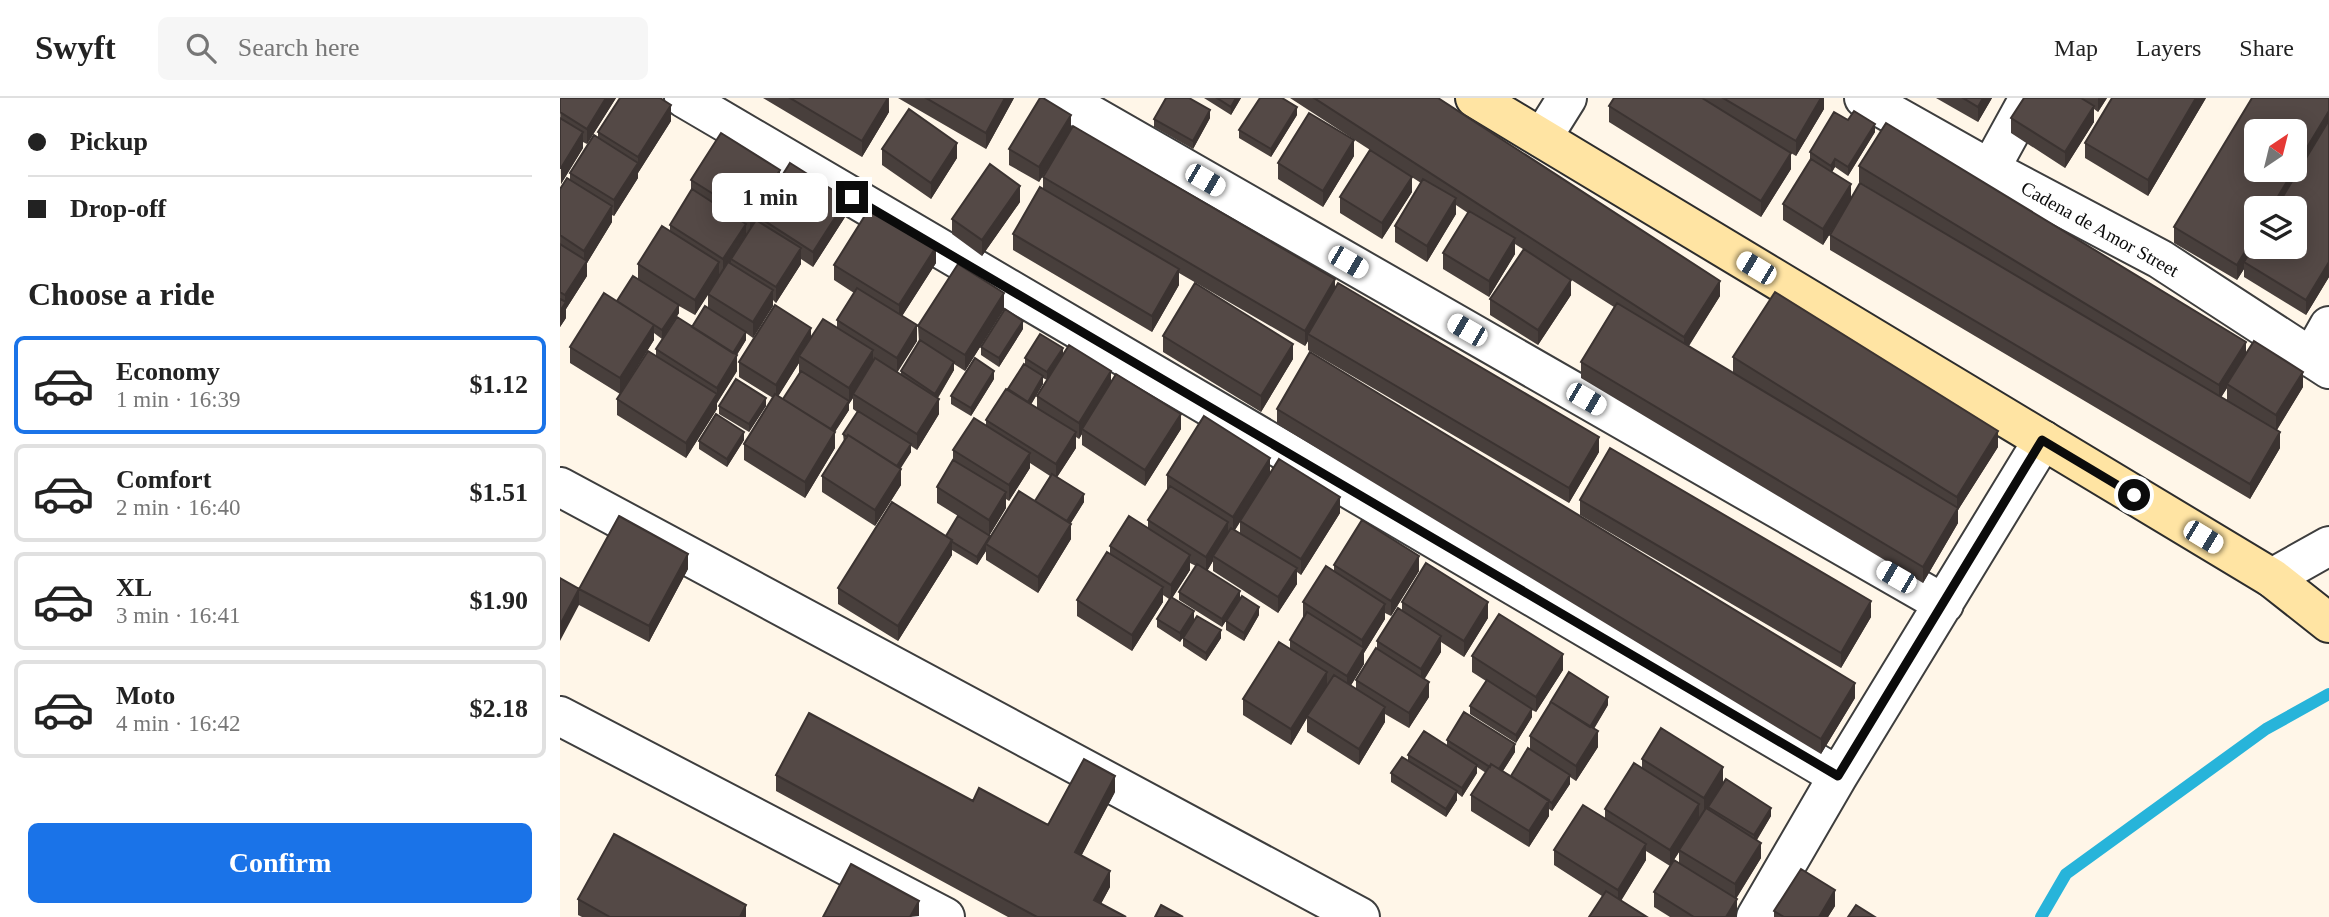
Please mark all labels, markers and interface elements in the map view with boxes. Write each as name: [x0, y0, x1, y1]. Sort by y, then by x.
search box: [158, 17, 648, 80]
icon: search: [182, 29, 220, 67]
text: Swyft: [35, 30, 116, 66]
text: Search here: [238, 33, 360, 62]
text: Map: [2054, 35, 2098, 61]
text: Layers: [2136, 35, 2201, 61]
text: Share: [2239, 35, 2294, 61]
north arrow: [2244, 119, 2306, 182]
map controls: [2244, 119, 2307, 259]
text: Pickup: [70, 127, 148, 156]
car: [1182, 160, 1229, 200]
callout: 1 min: [712, 172, 828, 222]
street label: Cadena de Amor Street: [2018, 177, 2183, 281]
route end: [836, 181, 868, 213]
text: 1 min: [742, 185, 798, 210]
text: Drop-off: [70, 194, 166, 223]
button: layers: [2244, 196, 2307, 259]
car: [1325, 242, 1372, 282]
car: [1733, 248, 1780, 288]
text: Choose a ride: [28, 276, 215, 312]
car: [1444, 310, 1491, 350]
icon: car: [32, 354, 95, 417]
text: Economy: [116, 357, 220, 386]
text: $1.12: [470, 370, 528, 399]
car: [1563, 379, 1610, 419]
text: 1 min · 16:39: [116, 387, 241, 412]
icon: car: [32, 462, 95, 525]
text: Comfort: [116, 465, 211, 494]
text: $1.51: [470, 478, 528, 507]
route start: [2118, 479, 2150, 511]
text: 2 min · 16:40: [116, 495, 241, 520]
car: [2180, 517, 2227, 557]
car: [1873, 557, 1920, 597]
icon: car: [32, 570, 95, 633]
text: XL: [116, 573, 152, 602]
text: $1.90: [470, 586, 528, 615]
text: 3 min · 16:41: [116, 603, 241, 628]
icon: car: [32, 678, 95, 741]
text: Moto: [116, 681, 175, 710]
text: $2.18: [470, 694, 528, 723]
text: 4 min · 16:42: [116, 711, 241, 736]
button: Confirm: [28, 823, 532, 903]

